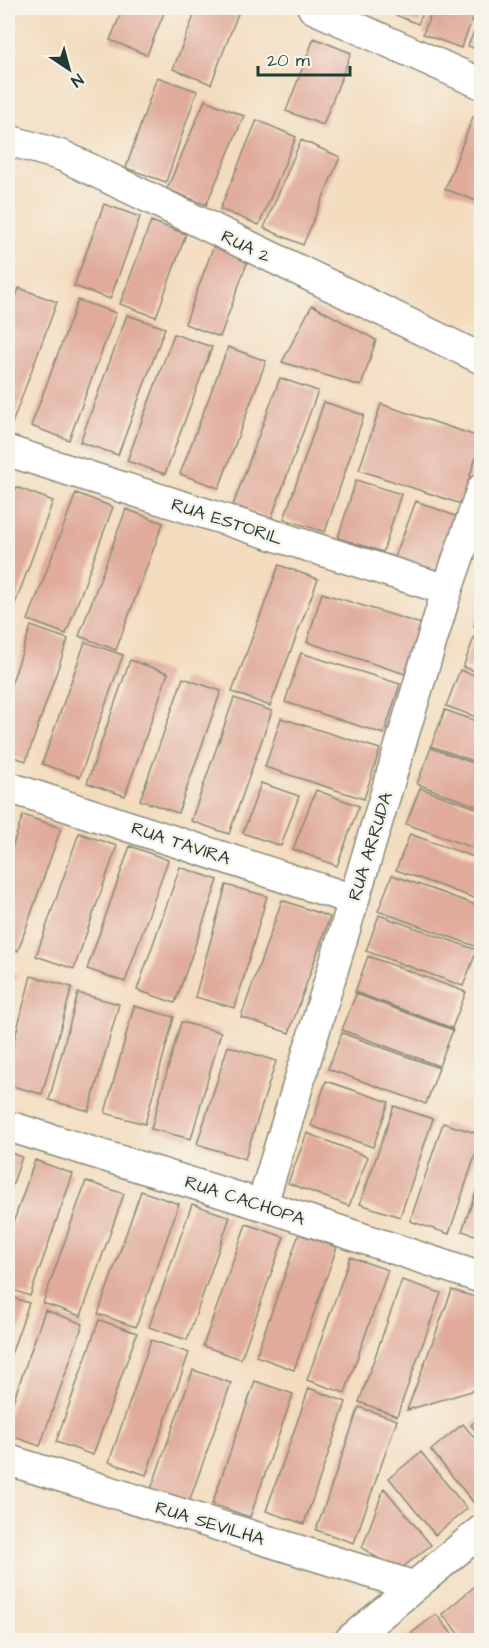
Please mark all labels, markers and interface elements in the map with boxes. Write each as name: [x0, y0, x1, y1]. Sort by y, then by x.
north arrow: [39, 39, 99, 99]
scale bar: [258, 39, 350, 77]
text: 20 m: [267, 48, 310, 73]
text: N: [67, 68, 88, 92]
street label: RUA 2: [217, 224, 275, 269]
street label: RUA ESTORIL: [168, 492, 286, 551]
street label: RUA ARRUDA: [342, 788, 399, 903]
street label: RUA TAVIRA: [128, 816, 234, 871]
street label: RUA CACHOPA: [182, 1169, 308, 1232]
street label: RUA SEVILHA: [152, 1495, 268, 1552]

